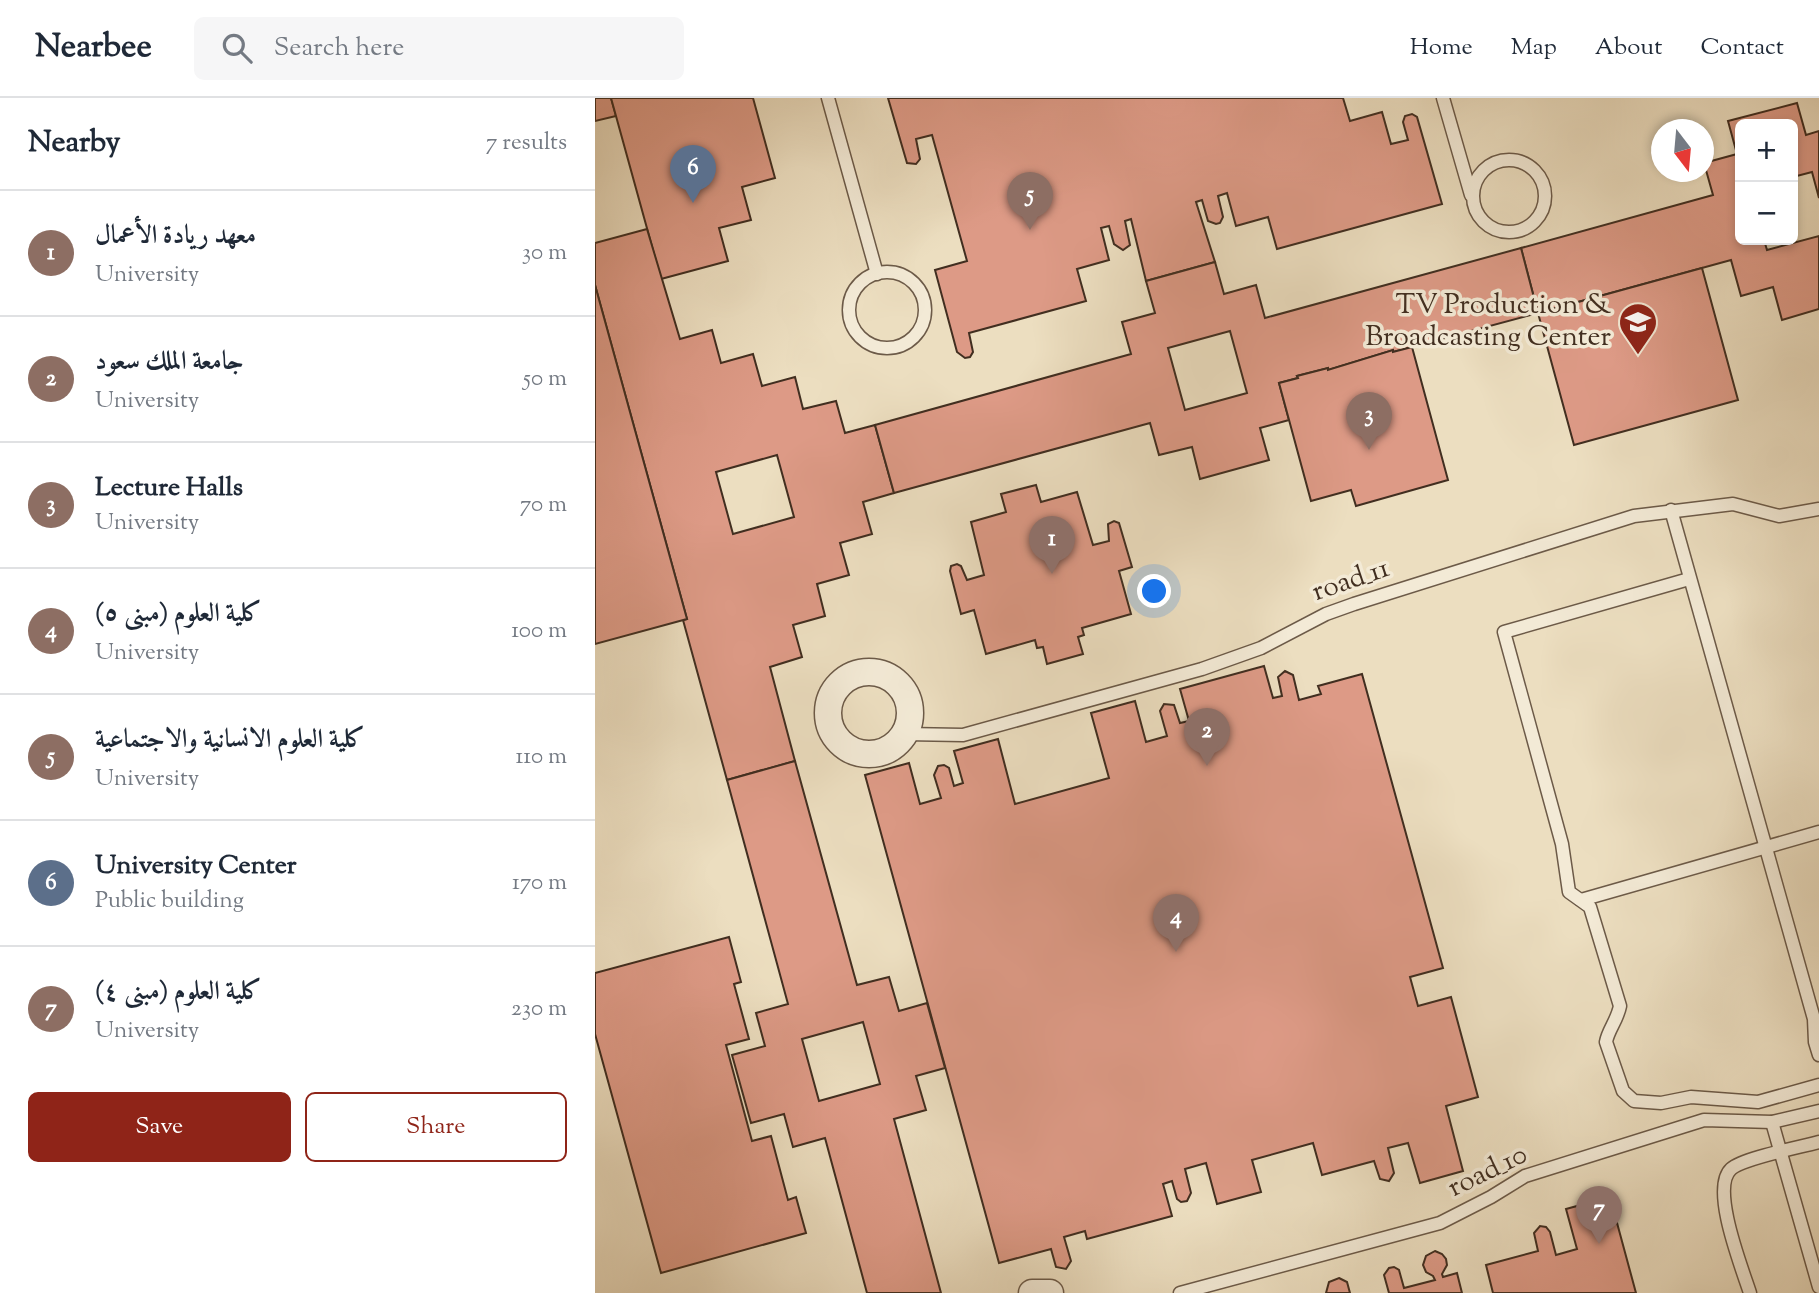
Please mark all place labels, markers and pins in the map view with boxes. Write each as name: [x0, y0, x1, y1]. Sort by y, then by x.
pin: 6: [670, 145, 716, 203]
pin: 5: [1007, 172, 1053, 230]
place label: TV Production & Broadcasting Center: [1365, 286, 1611, 358]
school or university icon: TV Production & Broadcasting Center: [1617, 301, 1659, 356]
pin: 3: [1346, 392, 1392, 450]
pin: 1: [1029, 516, 1075, 574]
pin: 2: [1184, 708, 1230, 766]
pin: 4: [1153, 894, 1199, 952]
pin: 7: [1576, 1186, 1622, 1244]

